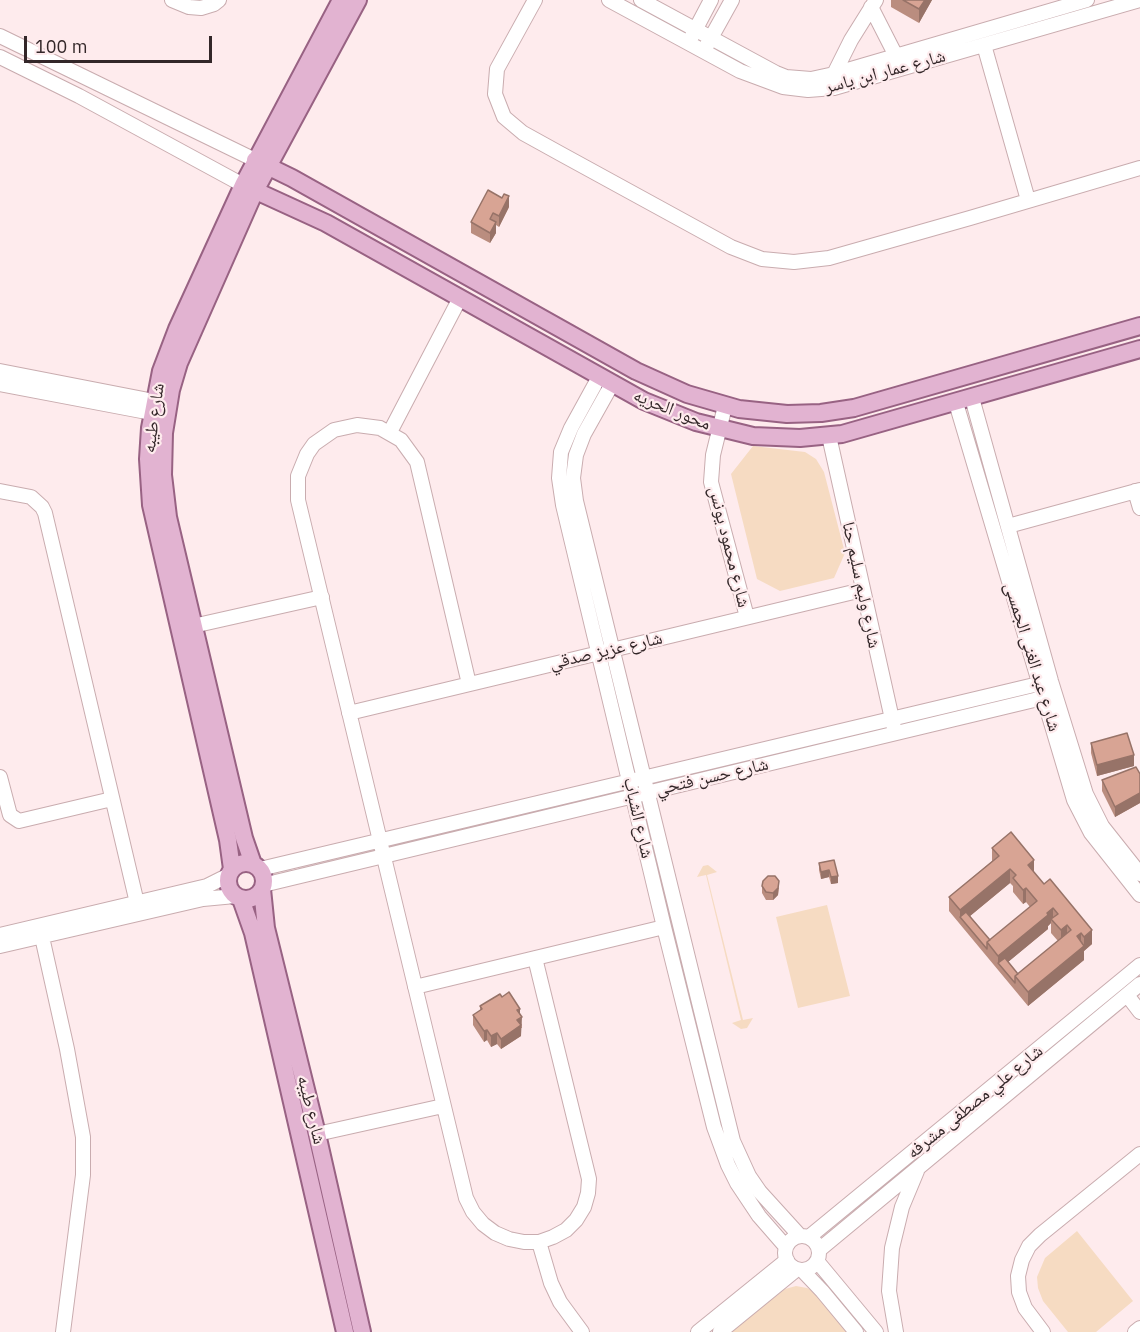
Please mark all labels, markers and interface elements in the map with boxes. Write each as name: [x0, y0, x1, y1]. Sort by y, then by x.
scale bar: [27, 24, 214, 62]
text: 100 m: [35, 35, 87, 58]
street label: شارع عمار ابن ياسر: [822, 45, 948, 99]
street label: شارع طيبه: [138, 382, 170, 454]
street label: محور الحريه: [630, 385, 714, 435]
street label: شارع محمود يونس: [704, 484, 754, 610]
street label: شارع وليم سليم حنا: [837, 520, 885, 650]
street label: شارع عبد الغنى الجمسى: [999, 580, 1065, 734]
street label: شارع عزيز صدقي: [547, 628, 665, 674]
street label: شارع حسن فتحي: [654, 754, 770, 800]
street label: شارع الشباب: [618, 776, 658, 860]
street label: شارع علي مصطفى مشرفه: [903, 1040, 1047, 1164]
street label: شارع طيبه: [292, 1073, 330, 1147]

